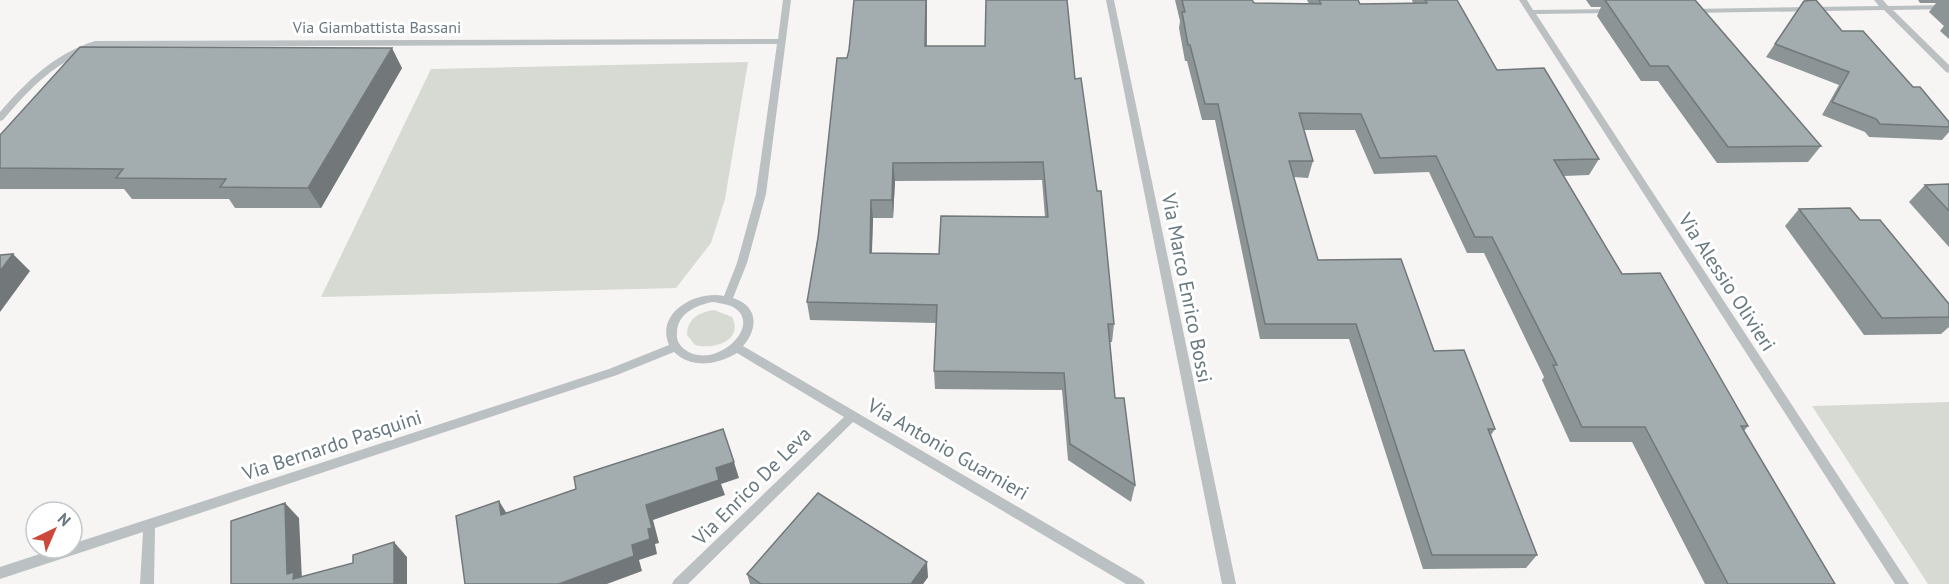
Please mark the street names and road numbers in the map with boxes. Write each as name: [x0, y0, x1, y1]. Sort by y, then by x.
street label: Via Giambattista Bassani: [292, 17, 461, 37]
street label: Via Marco Enrico Bossi: [1156, 190, 1218, 385]
street label: Via Alessio Olivieri: [1672, 207, 1781, 356]
street label: Via Antonio Guarnieri: [862, 392, 1033, 506]
street label: Via Bernardo Pasquini: [238, 404, 425, 487]
street label: Via Enrico De Leva: [686, 421, 817, 552]

